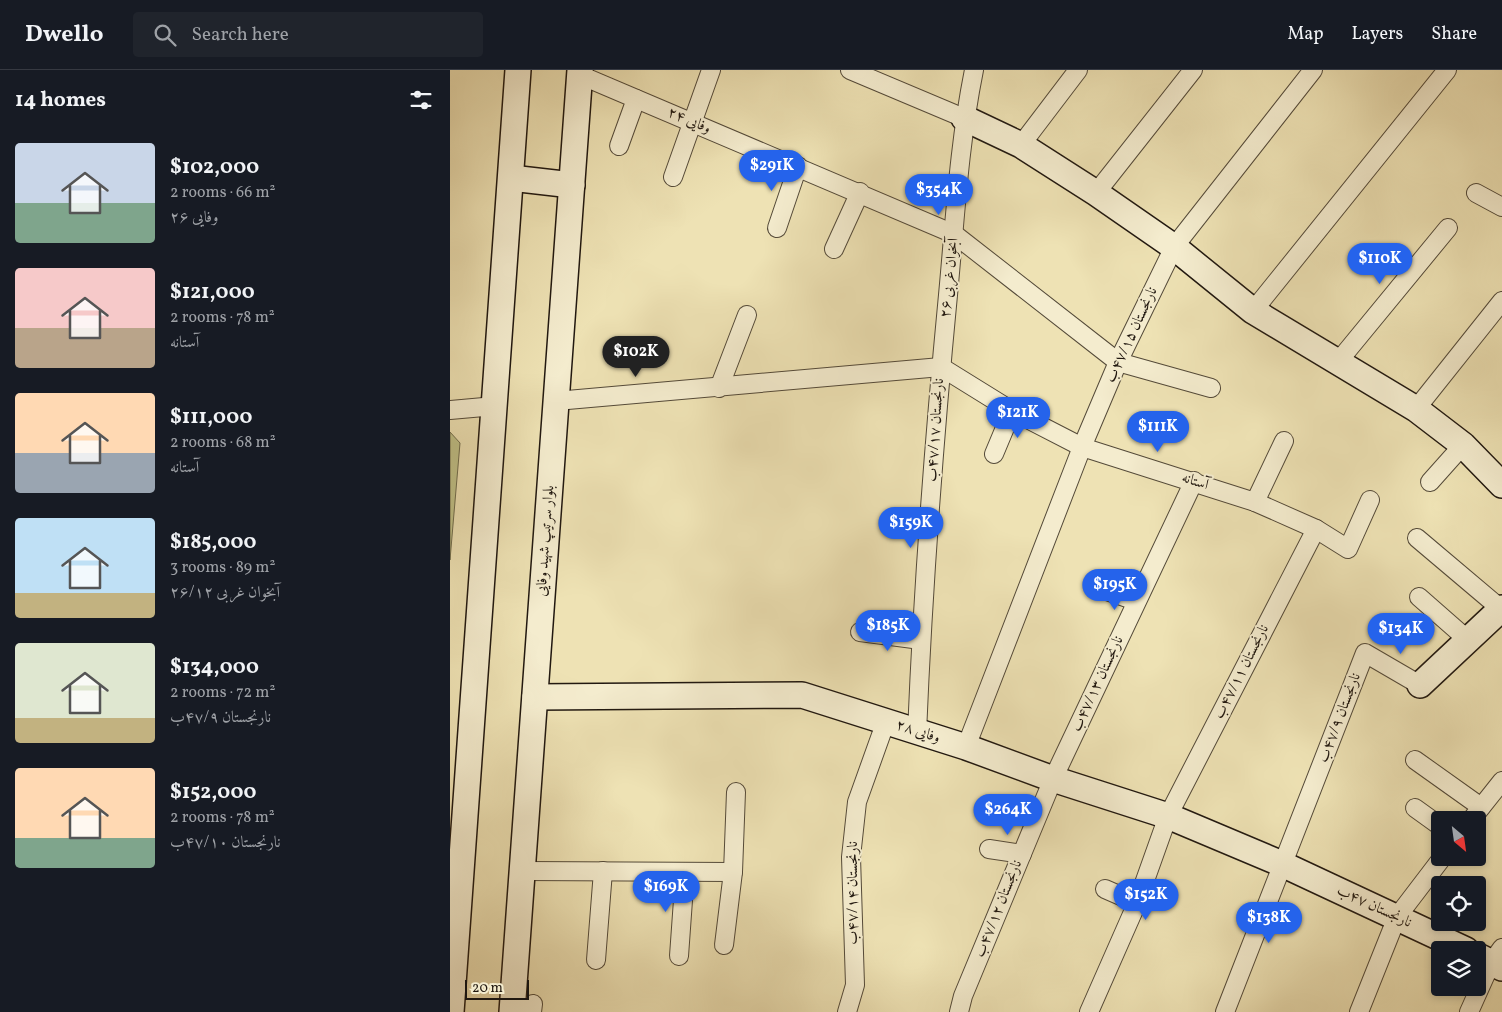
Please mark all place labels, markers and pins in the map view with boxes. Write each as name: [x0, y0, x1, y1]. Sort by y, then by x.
pin: $291K: [737, 150, 807, 192]
pin: $354K: [904, 174, 974, 216]
pin: $110K: [1345, 242, 1415, 285]
pin: $102K: [601, 336, 671, 378]
pin: $121K: [983, 396, 1053, 439]
pin: $111K: [1123, 410, 1193, 453]
pin: $159K: [876, 506, 946, 549]
pin: $195K: [1080, 568, 1150, 611]
pin: $185K: [853, 610, 923, 652]
pin: $134K: [1366, 612, 1436, 655]
pin: $264K: [973, 794, 1043, 836]
pin: $169K: [631, 870, 701, 913]
pin: $152K: [1111, 878, 1181, 921]
pin: $138K: [1234, 902, 1304, 944]

